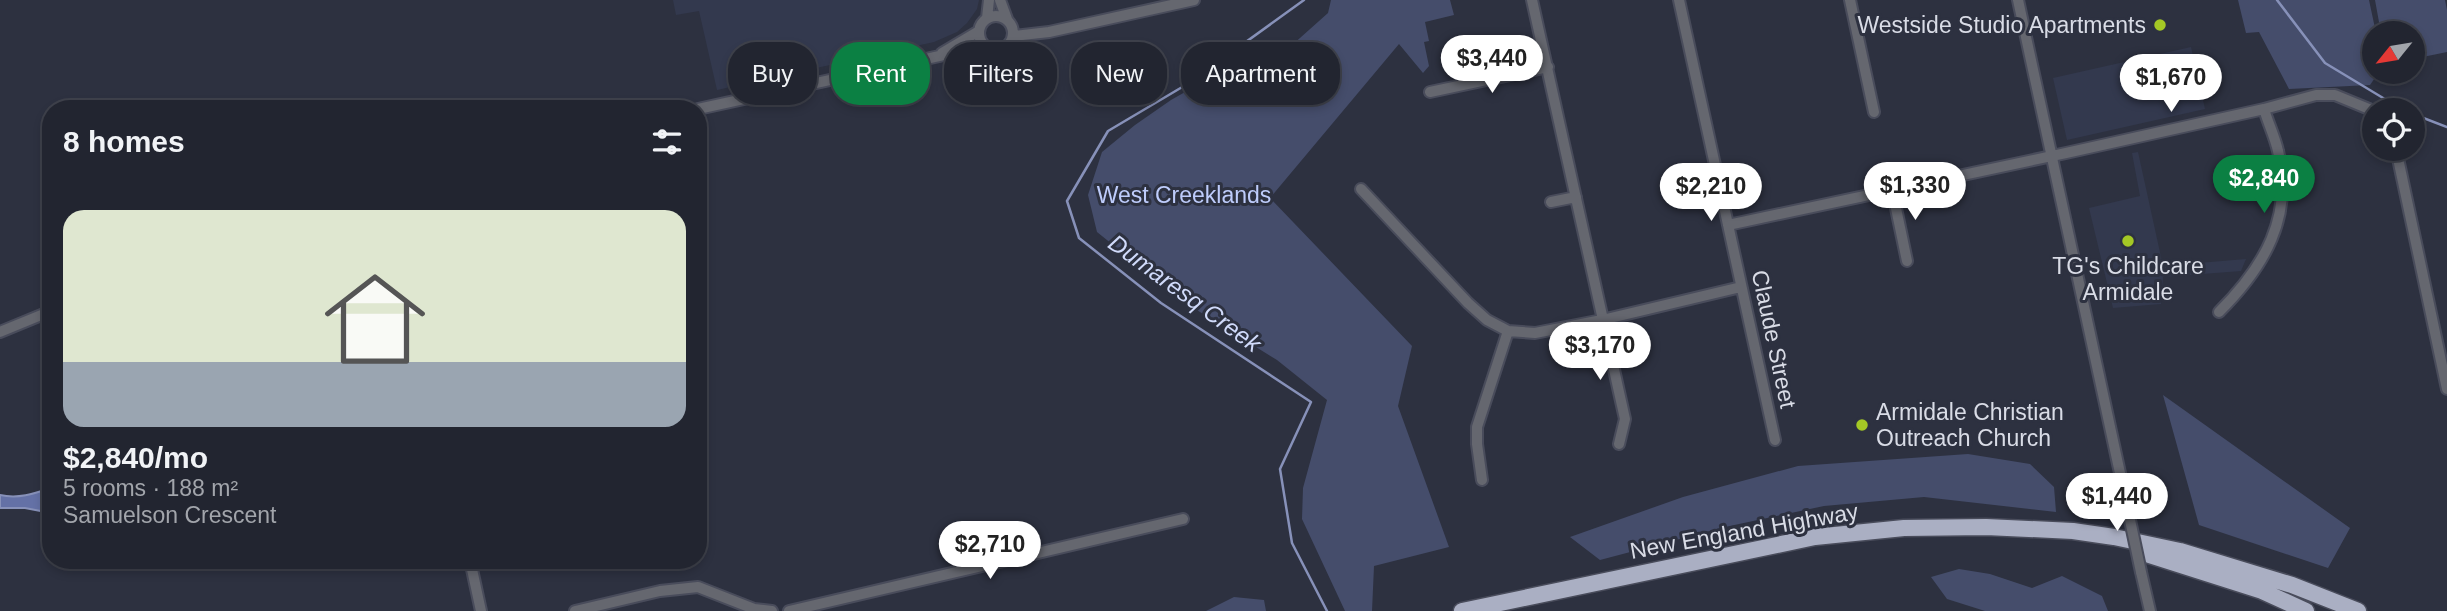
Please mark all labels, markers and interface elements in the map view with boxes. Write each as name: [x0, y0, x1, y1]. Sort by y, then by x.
place label: Westside Studio Apartments: [1858, 12, 2146, 38]
marker: Westside Studio Apartments: [2152, 17, 2168, 33]
north arrow: [2362, 21, 2426, 84]
map controls: [2362, 21, 2425, 161]
pin: $3,440: [1435, 36, 1549, 95]
chip: Buy: [728, 42, 817, 105]
chip: Rent: [831, 42, 930, 105]
chip: Filters: [944, 42, 1057, 105]
chip: New: [1071, 42, 1167, 105]
chip: Apartment: [1181, 42, 1340, 105]
text: $3,440: [1457, 45, 1527, 71]
pin: $1,670: [2114, 54, 2228, 114]
text: $1,670: [2136, 64, 2206, 90]
button: locate: [2362, 98, 2425, 161]
icon: filters: [648, 123, 686, 161]
text: 8 homes: [63, 125, 185, 158]
pin: $2,840: [2207, 156, 2321, 215]
pin: $1,330: [1858, 162, 1972, 222]
pin: $2,210: [1654, 164, 1768, 223]
text: $2,840: [2229, 165, 2299, 191]
text: $1,330: [1880, 172, 1950, 198]
text: $2,210: [1676, 173, 1746, 199]
park label: West Creeklands: [1097, 182, 1271, 208]
water label: Dumaresq Creek: [1104, 229, 1268, 358]
marker: TG's Childcare Armidale: [2120, 233, 2136, 249]
place label: TG's Childcare Armidale: [2052, 253, 2204, 305]
icon: home: [312, 256, 438, 382]
street label: Claude Street: [1747, 268, 1801, 411]
pin: $3,170: [1543, 322, 1657, 382]
text: $3,170: [1565, 332, 1635, 358]
place label: Armidale Christian Outreach Church: [1876, 399, 2064, 451]
marker: Armidale Christian Outreach Church: [1854, 417, 1870, 433]
text: $2,840/mo: [63, 441, 208, 474]
pin: $1,440: [2060, 474, 2174, 533]
text: 5 rooms · 188 m²: [63, 475, 238, 501]
text: $1,440: [2082, 483, 2152, 509]
street label: New England Highway: [1628, 498, 1861, 564]
text: Samuelson Crescent: [63, 502, 277, 528]
pin: $2,710: [933, 522, 1047, 581]
text: $2,710: [955, 531, 1025, 557]

